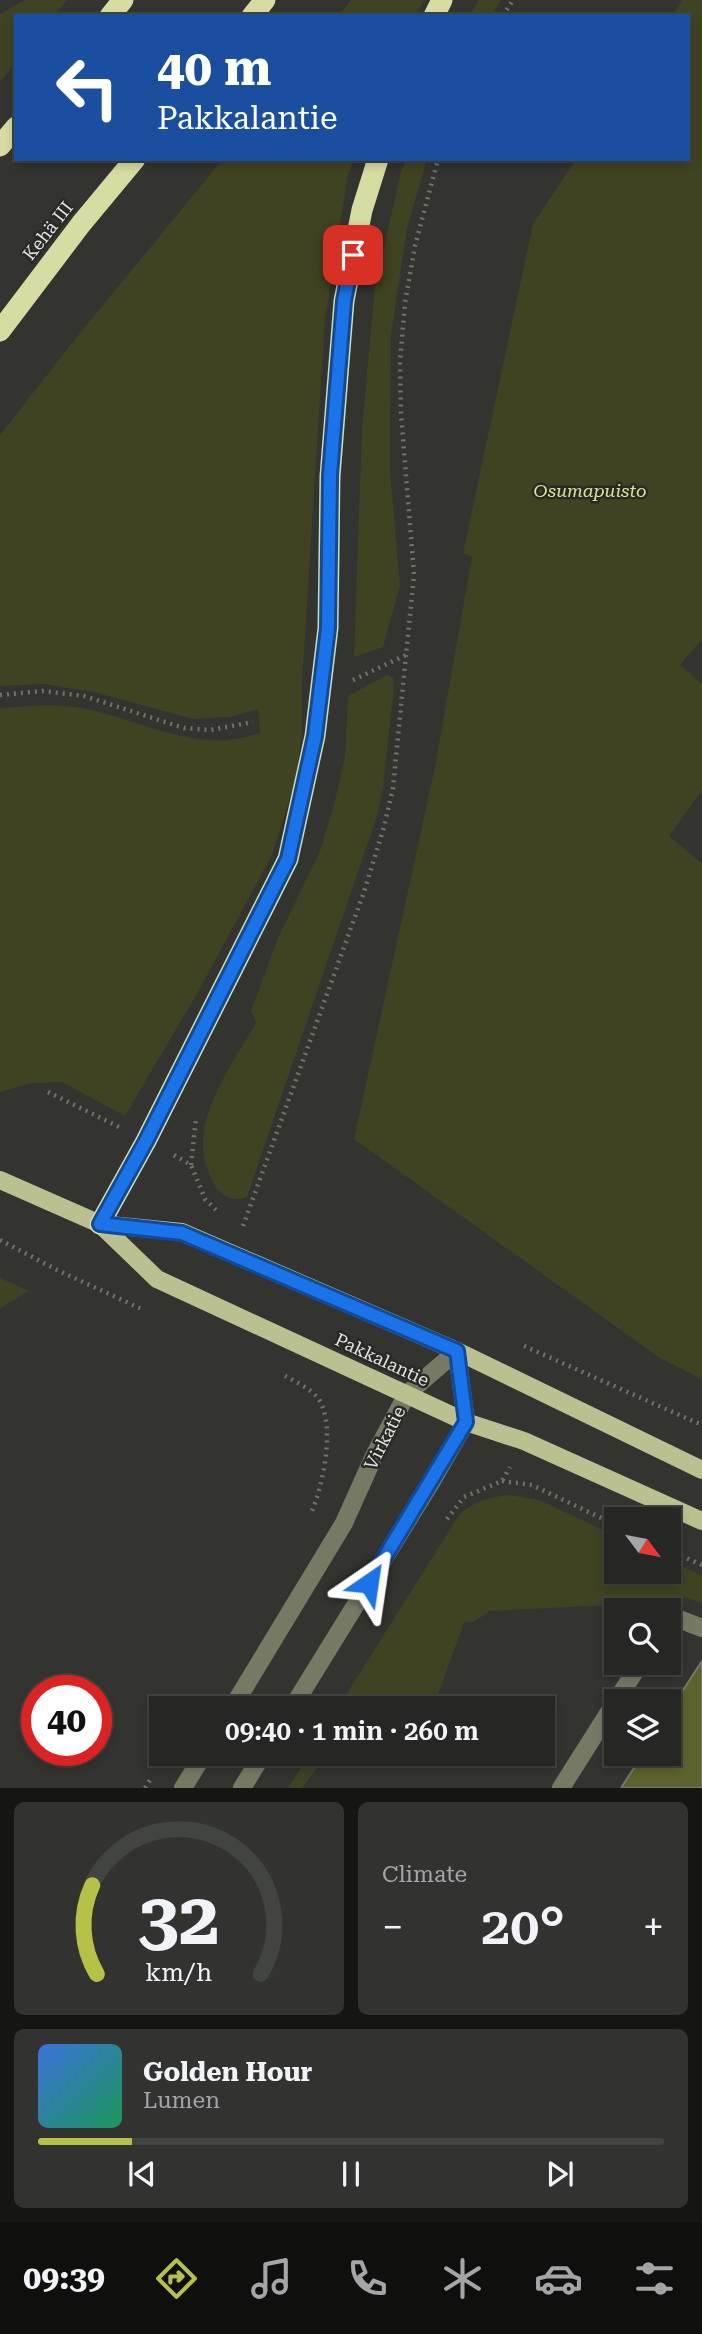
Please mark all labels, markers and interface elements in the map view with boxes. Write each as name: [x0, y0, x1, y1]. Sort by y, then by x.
text: 40 m: [157, 40, 272, 97]
icon: left: [42, 42, 133, 133]
text: Pakkalantie: [157, 99, 338, 137]
street label: Kehä III: [18, 197, 77, 264]
pin: [323, 225, 383, 285]
icon: arrive: [334, 236, 372, 274]
park label: Osumapuisto: [533, 480, 647, 501]
street label: Pakkalantie: [332, 1329, 433, 1391]
street label: Virkatie: [360, 1402, 409, 1473]
north arrow: [604, 1507, 681, 1584]
map controls: [604, 1507, 681, 1766]
position arrow: [332, 1546, 406, 1620]
button: search: [604, 1598, 681, 1675]
speed limit sign: 40: [21, 1675, 112, 1766]
button: layers: [604, 1689, 681, 1766]
text: 09:40 · 1 min · 260 m: [225, 1716, 479, 1746]
text: Climate: [382, 1861, 467, 1888]
text: 32: [138, 1878, 220, 1963]
text: 20°: [481, 1896, 565, 1957]
text: −: [382, 1905, 403, 1949]
text: +: [643, 1905, 664, 1949]
text: km/h: [146, 1958, 212, 1987]
text: Golden Hour: [143, 2057, 312, 2087]
text: Lumen: [143, 2087, 220, 2114]
icon: previous: [123, 2155, 161, 2193]
icon: pause: [332, 2155, 370, 2193]
icon: next: [541, 2155, 579, 2193]
icon: directions: [152, 2254, 201, 2303]
icon: music: [247, 2254, 296, 2303]
icon: phone: [343, 2254, 392, 2303]
icon: climate: [438, 2254, 487, 2303]
icon: car: [534, 2254, 583, 2303]
icon: filters: [630, 2254, 679, 2303]
text: 09:39: [23, 2259, 105, 2297]

